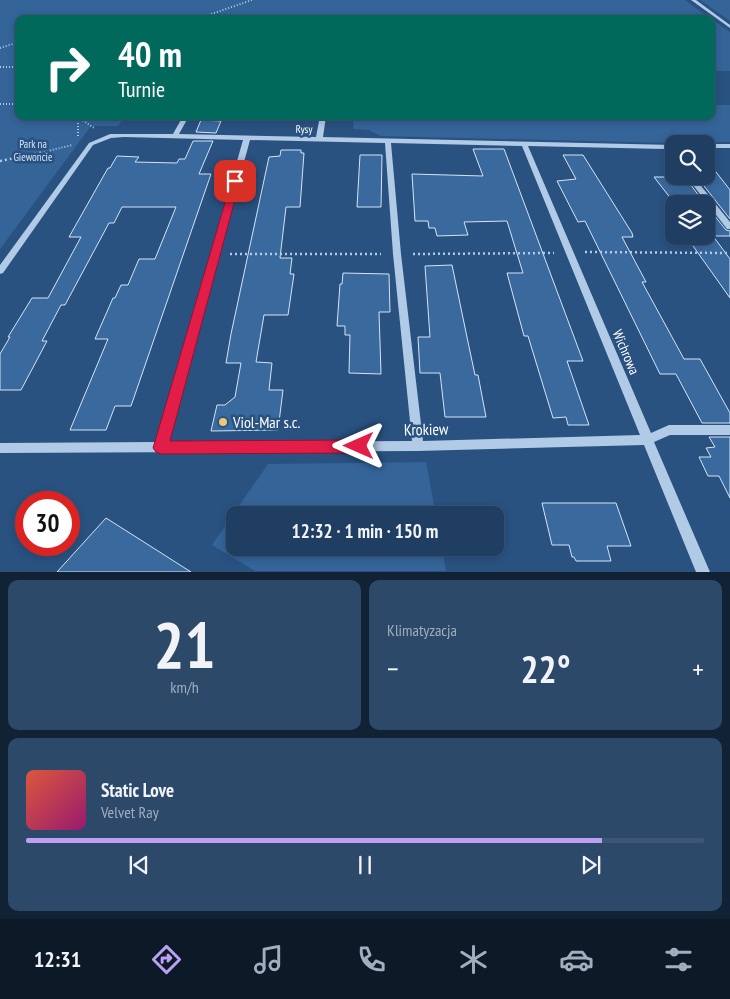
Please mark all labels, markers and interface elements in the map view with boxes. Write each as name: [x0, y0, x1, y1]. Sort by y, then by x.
text: 40 m: [118, 31, 182, 77]
icon: right: [35, 35, 100, 100]
text: Turnie: [118, 75, 165, 103]
street label: Rysy: [295, 122, 313, 136]
map controls: [665, 135, 715, 245]
button: search: [665, 135, 715, 185]
park label: Park na Giewoncie: [13, 137, 53, 164]
pin: [214, 160, 256, 202]
icon: arrive: [221, 167, 249, 195]
button: layers: [665, 195, 715, 245]
street label: Wichrowa: [608, 327, 644, 377]
place label: Viol-Mar s.c.: [232, 412, 300, 432]
marker: Viol-Mar s.c.: [217, 416, 229, 428]
position arrow: [332, 419, 384, 471]
street label: Krokiew: [404, 419, 449, 439]
speed limit sign: 30: [15, 491, 80, 556]
text: 12:32 · 1 min · 150 m: [292, 519, 438, 543]
text: 21: [153, 602, 216, 686]
text: Klimatyzacja: [387, 620, 457, 640]
text: 22°: [520, 644, 571, 693]
text: −: [387, 650, 399, 687]
text: +: [692, 650, 704, 687]
text: km/h: [170, 677, 199, 697]
text: Static Love: [101, 778, 174, 802]
text: Velvet Ray: [101, 802, 159, 822]
icon: previous: [125, 851, 153, 879]
icon: pause: [351, 851, 379, 879]
icon: next: [577, 851, 605, 879]
icon: directions: [149, 942, 184, 977]
icon: music: [251, 942, 286, 977]
icon: phone: [354, 942, 389, 977]
icon: climate: [456, 942, 491, 977]
icon: car: [559, 942, 594, 977]
icon: filters: [661, 942, 696, 977]
text: 12:31: [34, 945, 81, 973]

